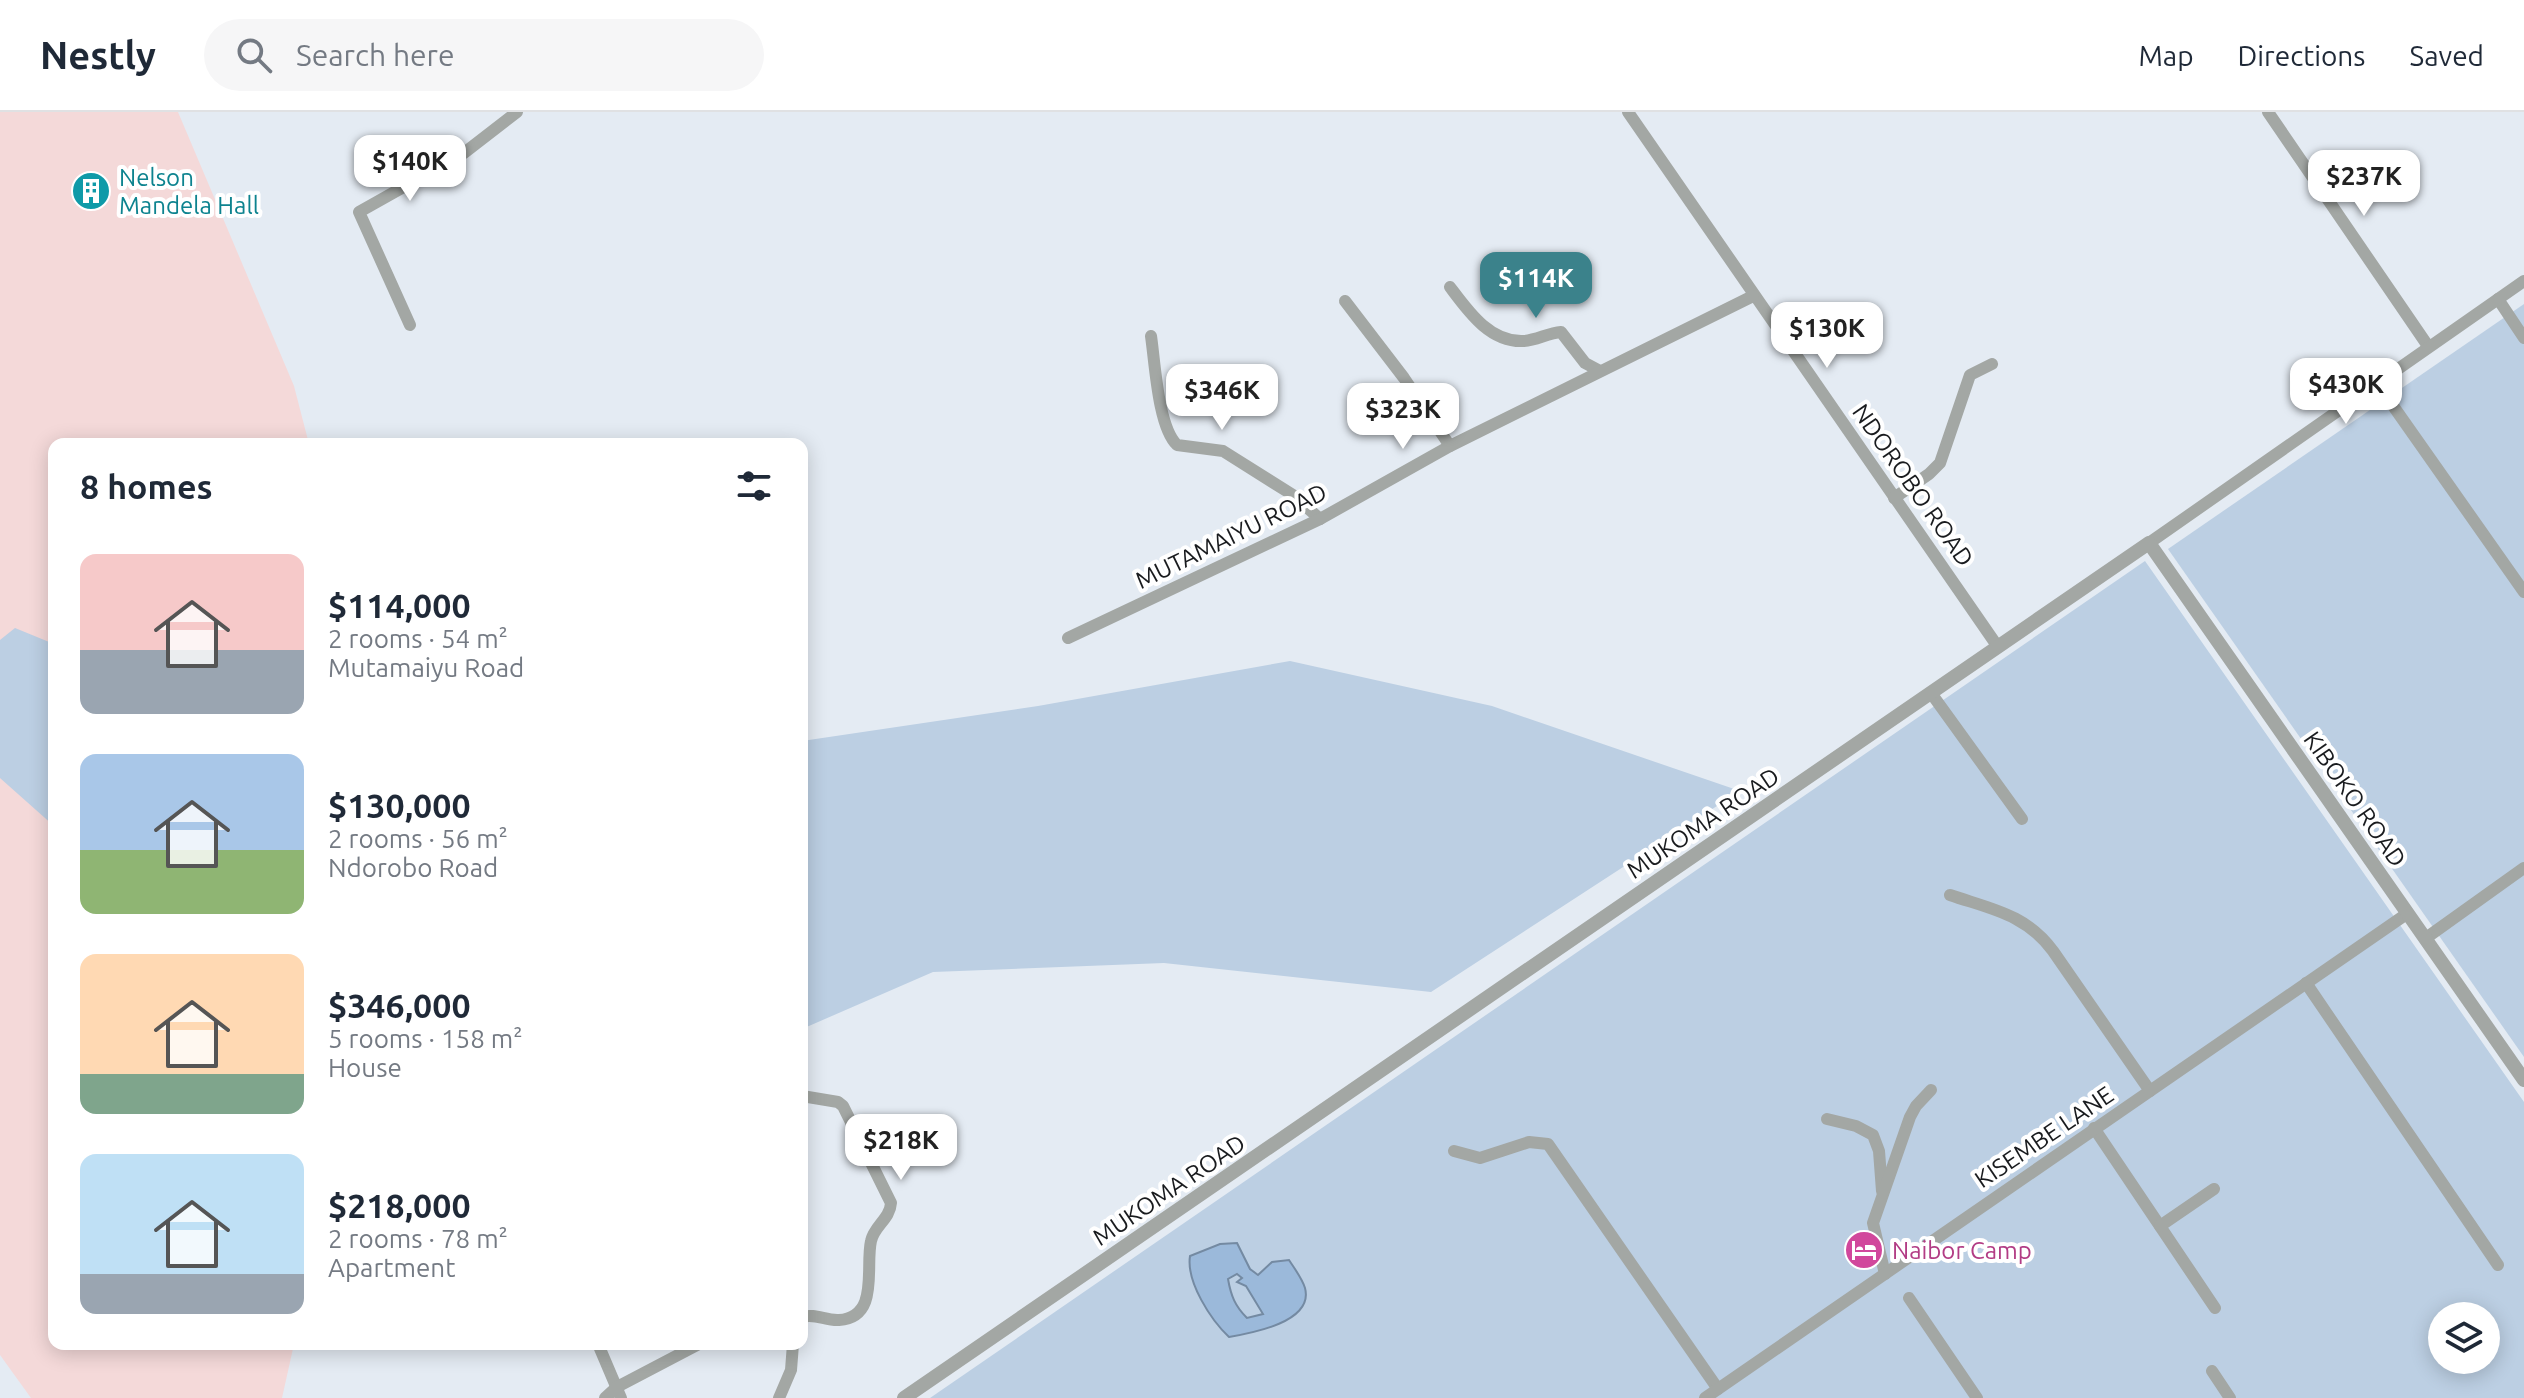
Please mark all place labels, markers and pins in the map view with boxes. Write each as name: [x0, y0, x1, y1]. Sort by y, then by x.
pin: $140K: [354, 135, 466, 203]
pin: $237K: [2308, 150, 2420, 218]
place label: Nelson Mandela Hall: [119, 164, 259, 219]
building icon: Nelson Mandela Hall: [70, 170, 112, 212]
pin: $114K: [1480, 252, 1592, 320]
pin: $130K: [1771, 302, 1883, 370]
pin: $430K: [2290, 358, 2402, 426]
pin: $346K: [1166, 364, 1278, 432]
pin: $323K: [1347, 383, 1459, 451]
pin: $218K: [845, 1114, 957, 1182]
hotel icon: Naibor Camp: [1843, 1229, 1885, 1271]
place label: Naibor Camp: [1892, 1237, 2032, 1264]

